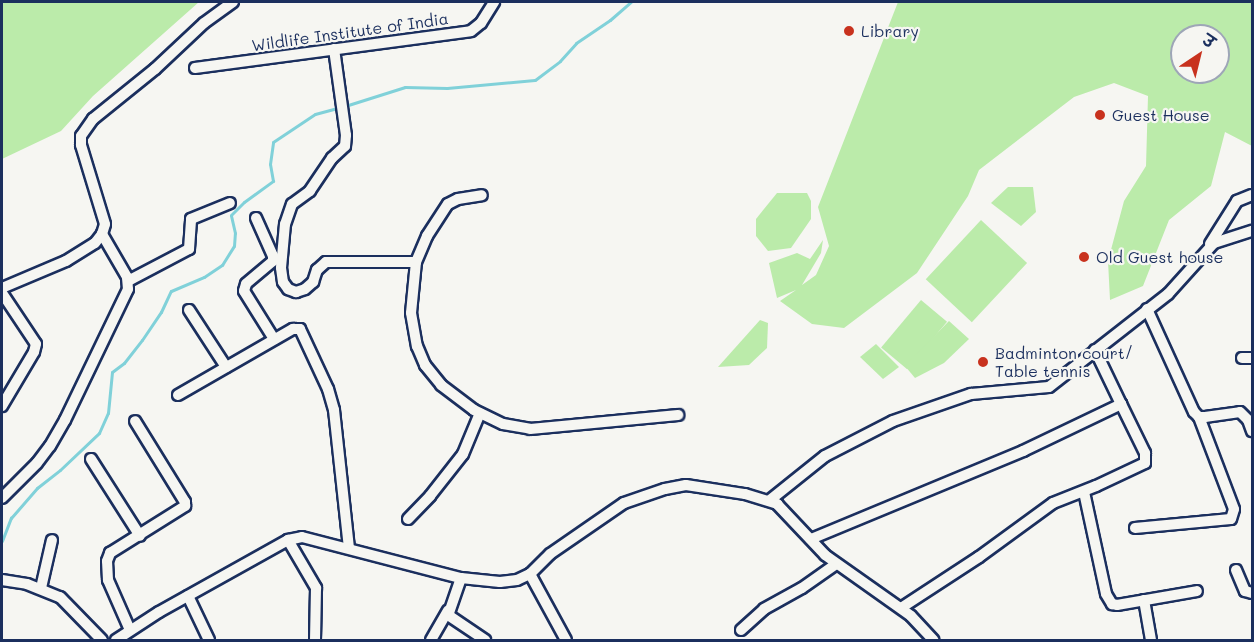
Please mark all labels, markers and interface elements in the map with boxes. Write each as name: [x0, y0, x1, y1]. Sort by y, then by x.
street label: Wildlife Institute of India: [250, 9, 450, 55]
place label: Library: [861, 21, 919, 41]
marker: Library: [842, 24, 856, 38]
north arrow: [1170, 24, 1230, 84]
text: उ: [1199, 29, 1220, 52]
place label: Guest House: [1112, 105, 1210, 125]
marker: Guest House: [1093, 108, 1107, 122]
place label: Old Guest house: [1096, 247, 1223, 267]
marker: Old Guest house: [1077, 250, 1091, 264]
place label: Badminton court/ Table tennis: [995, 343, 1133, 381]
marker: Badminton court/ Table tennis: [976, 355, 990, 369]

